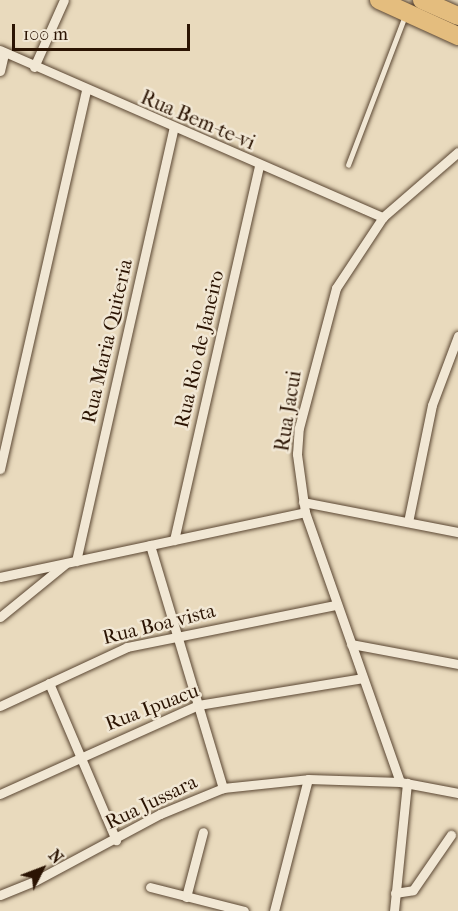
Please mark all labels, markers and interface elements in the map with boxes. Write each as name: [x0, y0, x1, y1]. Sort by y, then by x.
scale bar: [15, 12, 194, 50]
text: 100 m: [23, 24, 68, 45]
street label: Rua Bem-te-vi: [137, 85, 259, 155]
street label: Rua Maria Quiteria: [76, 257, 138, 425]
street label: Rua Rio de Janeiro: [169, 268, 229, 430]
street label: Rua Jacui: [270, 369, 306, 453]
street label: Rua Boa vista: [100, 598, 218, 650]
street label: Rua Ipuacu: [102, 678, 202, 736]
street label: Rua Jussara: [101, 769, 201, 835]
north arrow: [12, 839, 72, 899]
text: N: [45, 846, 67, 867]

